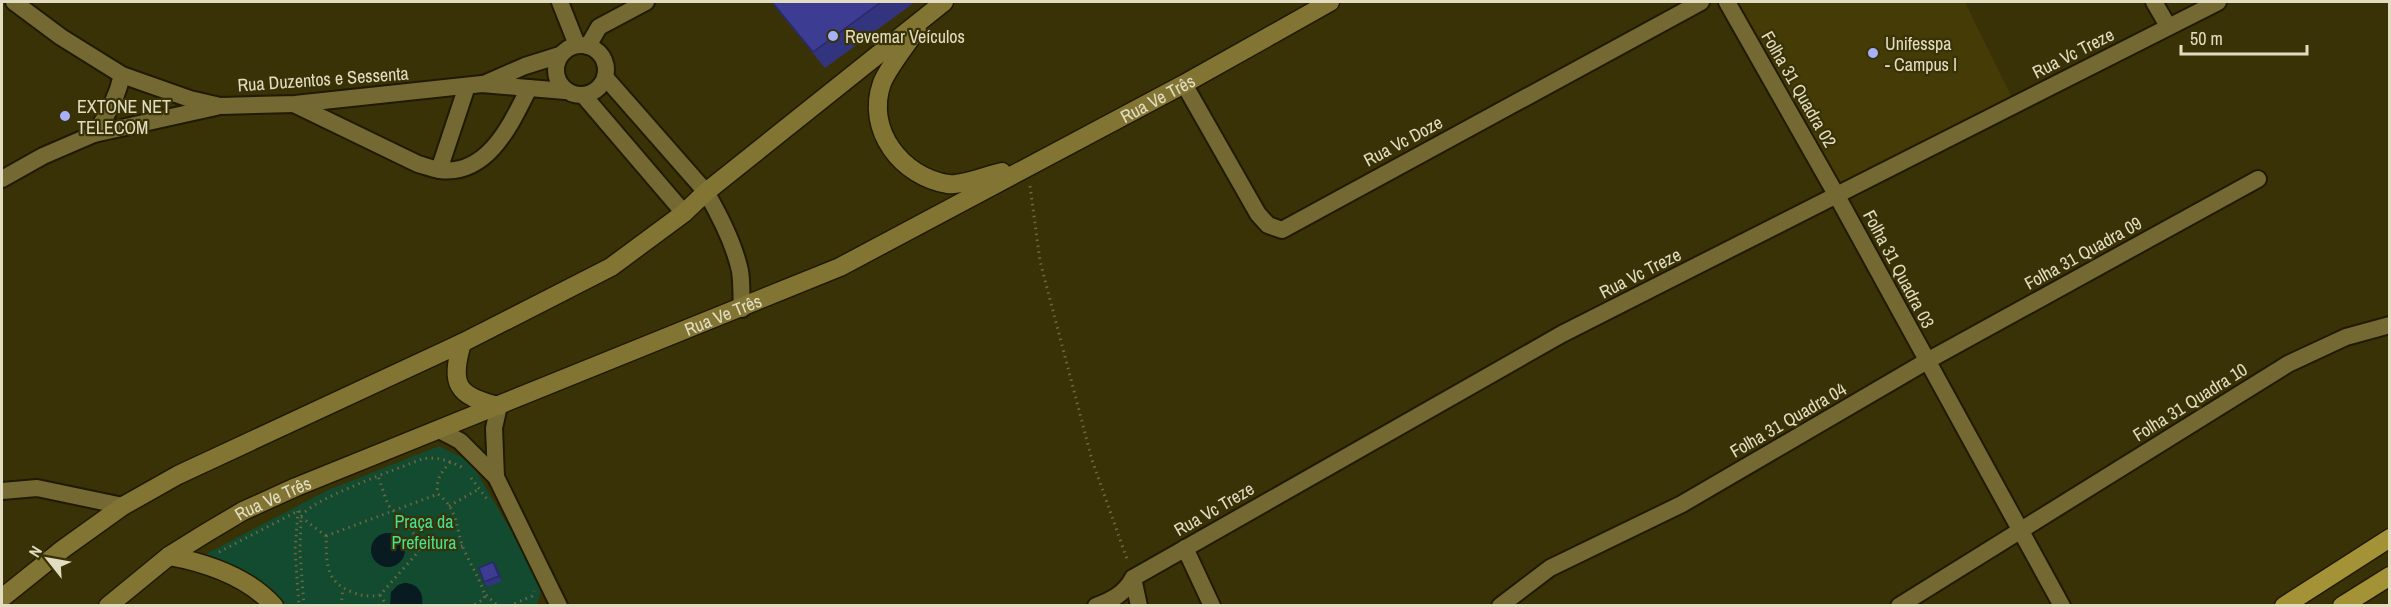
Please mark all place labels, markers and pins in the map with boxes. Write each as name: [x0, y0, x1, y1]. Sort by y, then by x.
place label: Revemar Veículos: [845, 24, 965, 49]
marker: Revemar Veículos: [826, 29, 840, 43]
place label: Unifesspa - Campus I: [1885, 31, 1957, 77]
marker: Unifesspa - Campus I: [1866, 46, 1880, 60]
place label: EXTONE NET TELECOM: [77, 94, 171, 140]
marker: EXTONE NET TELECOM: [58, 109, 72, 123]

